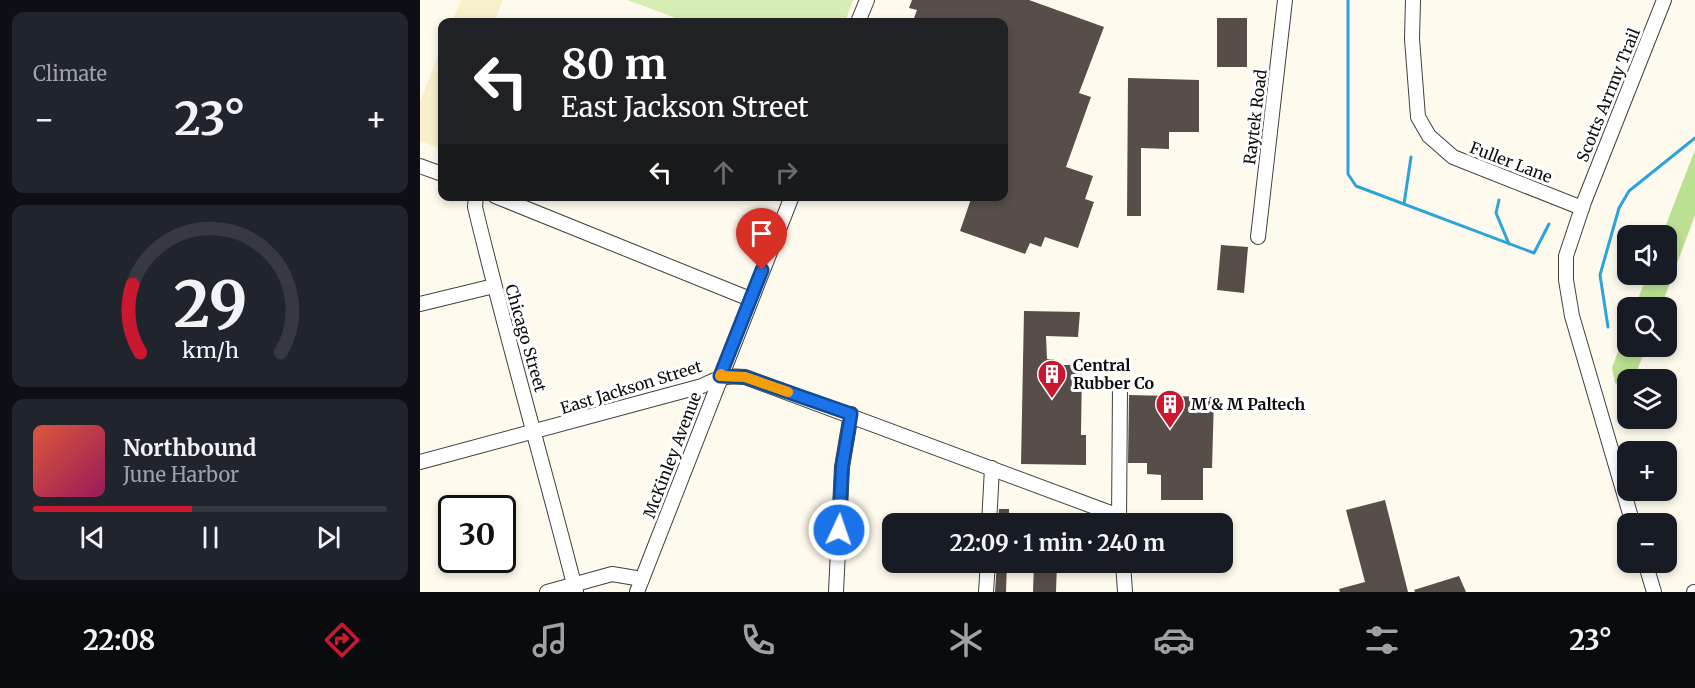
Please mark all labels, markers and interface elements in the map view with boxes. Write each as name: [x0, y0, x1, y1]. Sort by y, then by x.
street label: Scotts Arrmy Trail: [1572, 25, 1644, 165]
text: 80 m: [561, 38, 667, 90]
icon: left: [462, 42, 540, 120]
text: Climate: [33, 61, 107, 86]
street label: Raytek Road: [1239, 68, 1271, 166]
text: East Jackson Street: [561, 90, 809, 124]
text: 23°: [174, 91, 246, 147]
text: −: [33, 99, 55, 140]
text: +: [365, 99, 387, 140]
street label: Fuller Lane: [1467, 137, 1555, 187]
icon: left: [644, 156, 677, 189]
icon: ahead: [707, 156, 740, 189]
icon: right: [770, 156, 803, 189]
pin: [736, 208, 787, 270]
icon: arrive: [745, 217, 778, 250]
map controls: [1617, 225, 1677, 573]
button: sound: [1617, 225, 1677, 285]
text: 29: [173, 266, 247, 344]
street label: Chicago Street: [501, 282, 551, 395]
button: search: [1617, 297, 1677, 357]
text: km/h: [182, 337, 238, 364]
place label: Central Rubber Co: [1073, 355, 1154, 393]
street label: East Jackson Street: [558, 356, 705, 418]
building icon: Central Rubber Co: [1036, 358, 1068, 400]
button: layers: [1617, 369, 1677, 429]
building icon: M & M Paltech: [1154, 388, 1186, 430]
street label: McKinley Avenue: [639, 389, 705, 521]
place label: M & M Paltech: [1191, 394, 1305, 414]
text: Northbound: [123, 434, 256, 462]
button: +: [1617, 441, 1677, 501]
text: June Harbor: [123, 462, 239, 487]
speed limit sign: 30: [438, 495, 516, 573]
position arrow: [807, 498, 871, 562]
button: −: [1617, 513, 1677, 573]
icon: previous: [76, 521, 109, 554]
icon: pause: [194, 521, 227, 554]
icon: next: [312, 521, 345, 554]
text: 22:09 · 1 min · 240 m: [950, 529, 1165, 557]
icon: directions: [321, 619, 363, 661]
icon: music: [529, 619, 571, 661]
icon: phone: [737, 619, 779, 661]
icon: climate: [945, 619, 987, 661]
icon: car: [1153, 619, 1195, 661]
icon: filters: [1361, 619, 1403, 661]
text: 22:08: [83, 623, 155, 657]
text: 23°: [1569, 623, 1612, 657]

